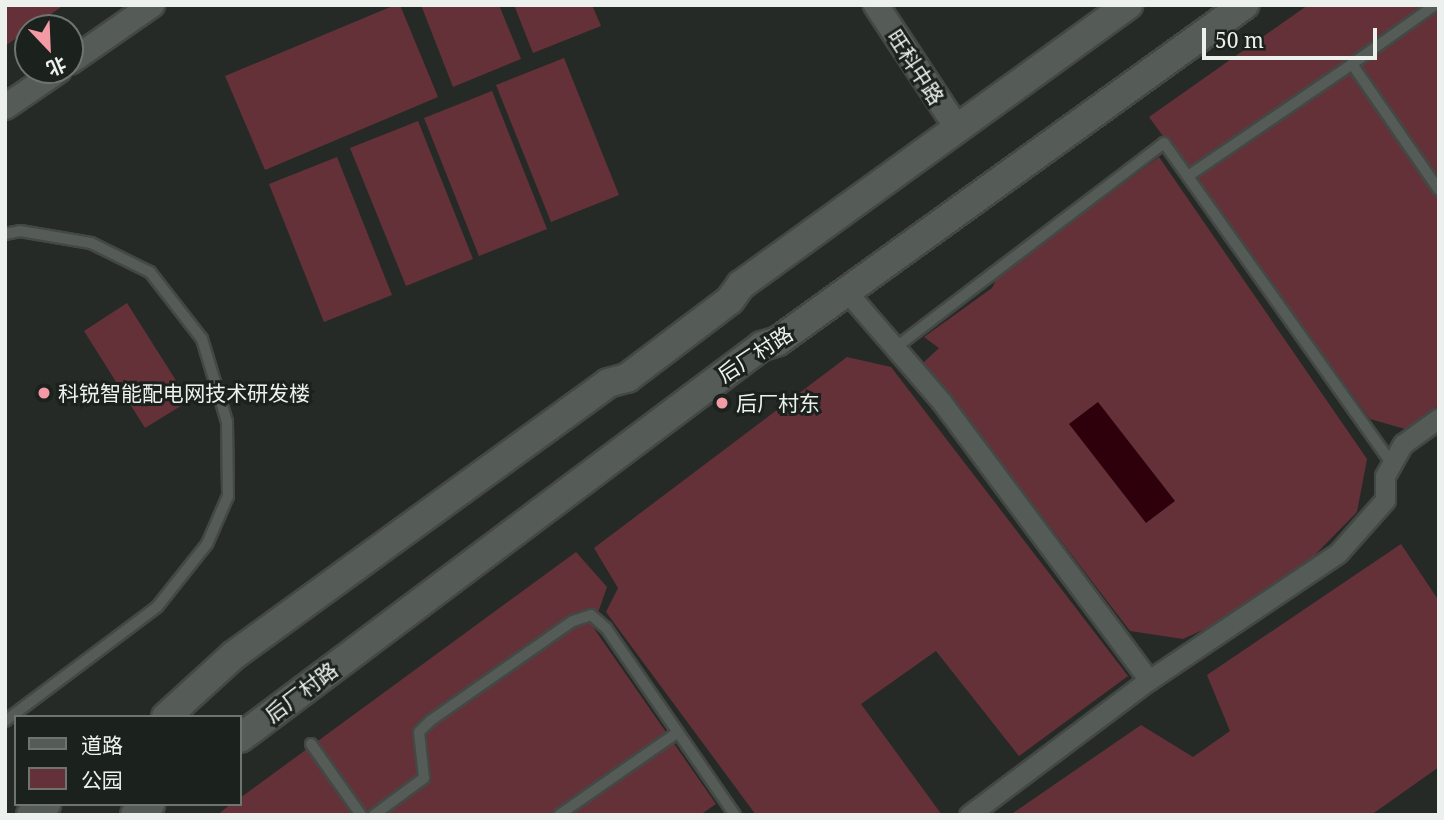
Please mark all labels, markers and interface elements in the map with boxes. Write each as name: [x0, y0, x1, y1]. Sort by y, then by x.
north arrow: [14, 14, 84, 84]
scale bar: [1206, 14, 1381, 58]
street label: 旺科中路: [883, 25, 949, 109]
text: 50 m: [1215, 26, 1264, 54]
text: 北: [43, 51, 70, 82]
street label: 后厂村路: [713, 321, 797, 387]
place label: 科锐智能配电网技术研发楼: [58, 380, 310, 406]
marker: 科锐智能配电网技术研发楼: [36, 385, 52, 401]
place label: 后厂村东: [736, 390, 820, 416]
marker: 后厂村东: [714, 395, 730, 411]
street label: 后厂村路: [260, 657, 342, 727]
legend: [14, 715, 242, 806]
text: 道路: [81, 731, 123, 759]
text: 公园: [81, 766, 123, 794]

